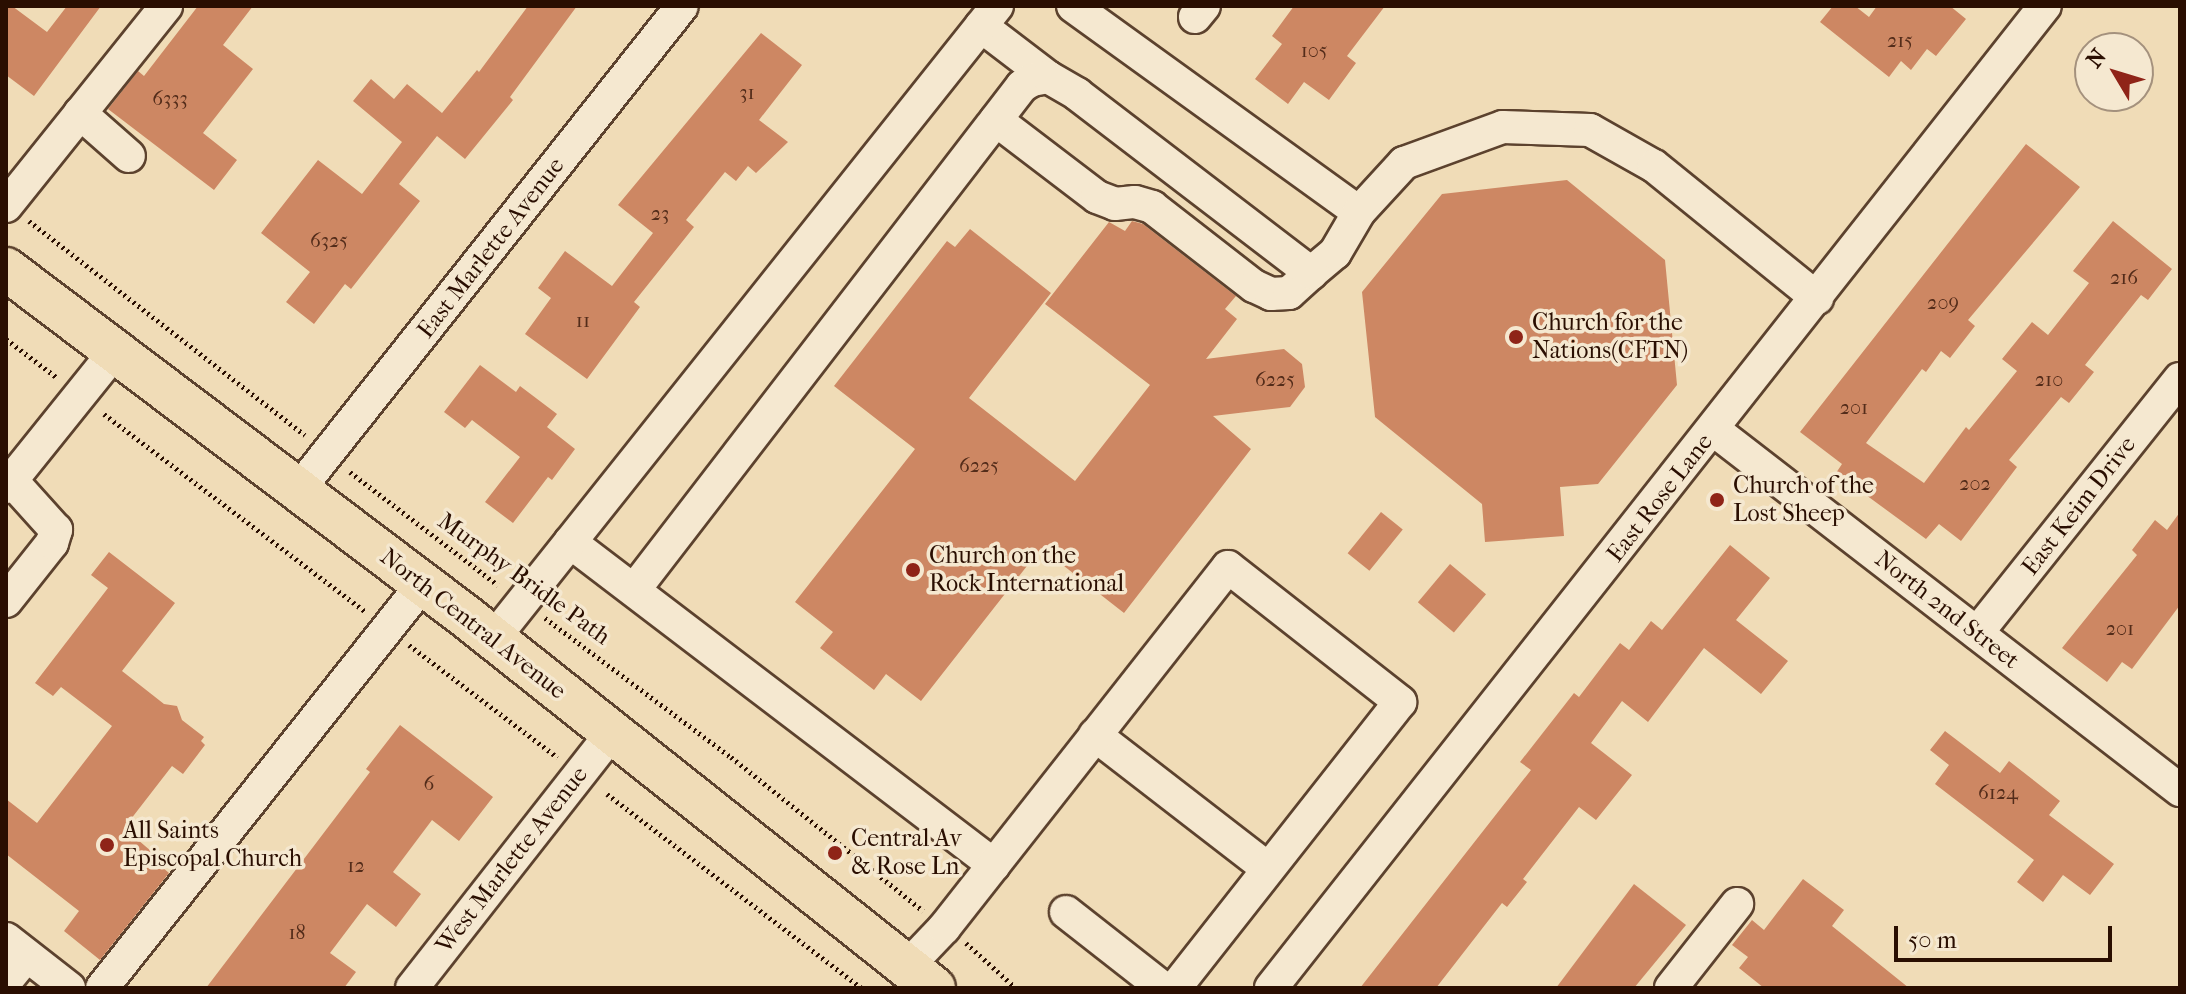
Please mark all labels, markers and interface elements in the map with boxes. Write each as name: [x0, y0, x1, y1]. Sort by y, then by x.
house number: 215: [1887, 28, 1913, 52]
north arrow: [2074, 32, 2154, 112]
house number: 105: [1301, 38, 1327, 62]
text: N: [2081, 44, 2112, 73]
house number: 31: [739, 80, 755, 104]
house number: 6333: [152, 86, 188, 110]
street label: East Marlette Avenue: [412, 152, 570, 344]
house number: 23: [651, 201, 669, 225]
house number: 6325: [310, 228, 348, 252]
house number: 216: [2110, 265, 2138, 289]
house number: 209: [1927, 290, 1959, 314]
house number: 11: [576, 308, 590, 332]
place label: Church for the Nations(CFTN): [1532, 309, 1688, 365]
marker: Church for the Nations(CFTN): [1507, 328, 1525, 346]
house number: 6225: [1255, 367, 1295, 391]
house number: 210: [2035, 367, 2063, 391]
house number: 201: [1840, 395, 1868, 419]
street label: East Rose Lane: [1601, 428, 1719, 568]
street label: East Keim Drive: [2016, 431, 2142, 581]
house number: 6225: [959, 453, 999, 477]
house number: 202: [1959, 471, 1991, 495]
place label: Church of the Lost Sheep: [1733, 472, 1874, 528]
marker: Church of the Lost Sheep: [1708, 491, 1726, 509]
street label: Murphy Bridle Path: [432, 507, 616, 651]
street label: North Central Avenue: [374, 542, 572, 706]
place label: Church on the Rock International: [929, 542, 1124, 598]
street label: North 2nd Street: [1869, 545, 2025, 675]
marker: Church on the Rock International: [904, 561, 922, 579]
house number: 201: [2106, 616, 2134, 640]
street label: West Marlette Avenue: [430, 761, 594, 959]
house number: 6: [424, 771, 434, 795]
house number: 6124: [1978, 780, 2018, 804]
place label: All Saints Episcopal Church: [123, 817, 302, 873]
place label: Central Av & Rose Ln: [851, 825, 962, 881]
marker: All Saints Episcopal Church: [98, 836, 116, 854]
marker: Central Av & Rose Ln: [826, 844, 844, 862]
house number: 12: [347, 853, 365, 877]
scale bar: [1898, 910, 2116, 960]
house number: 18: [288, 920, 306, 944]
text: 50 m: [1908, 926, 1957, 954]

